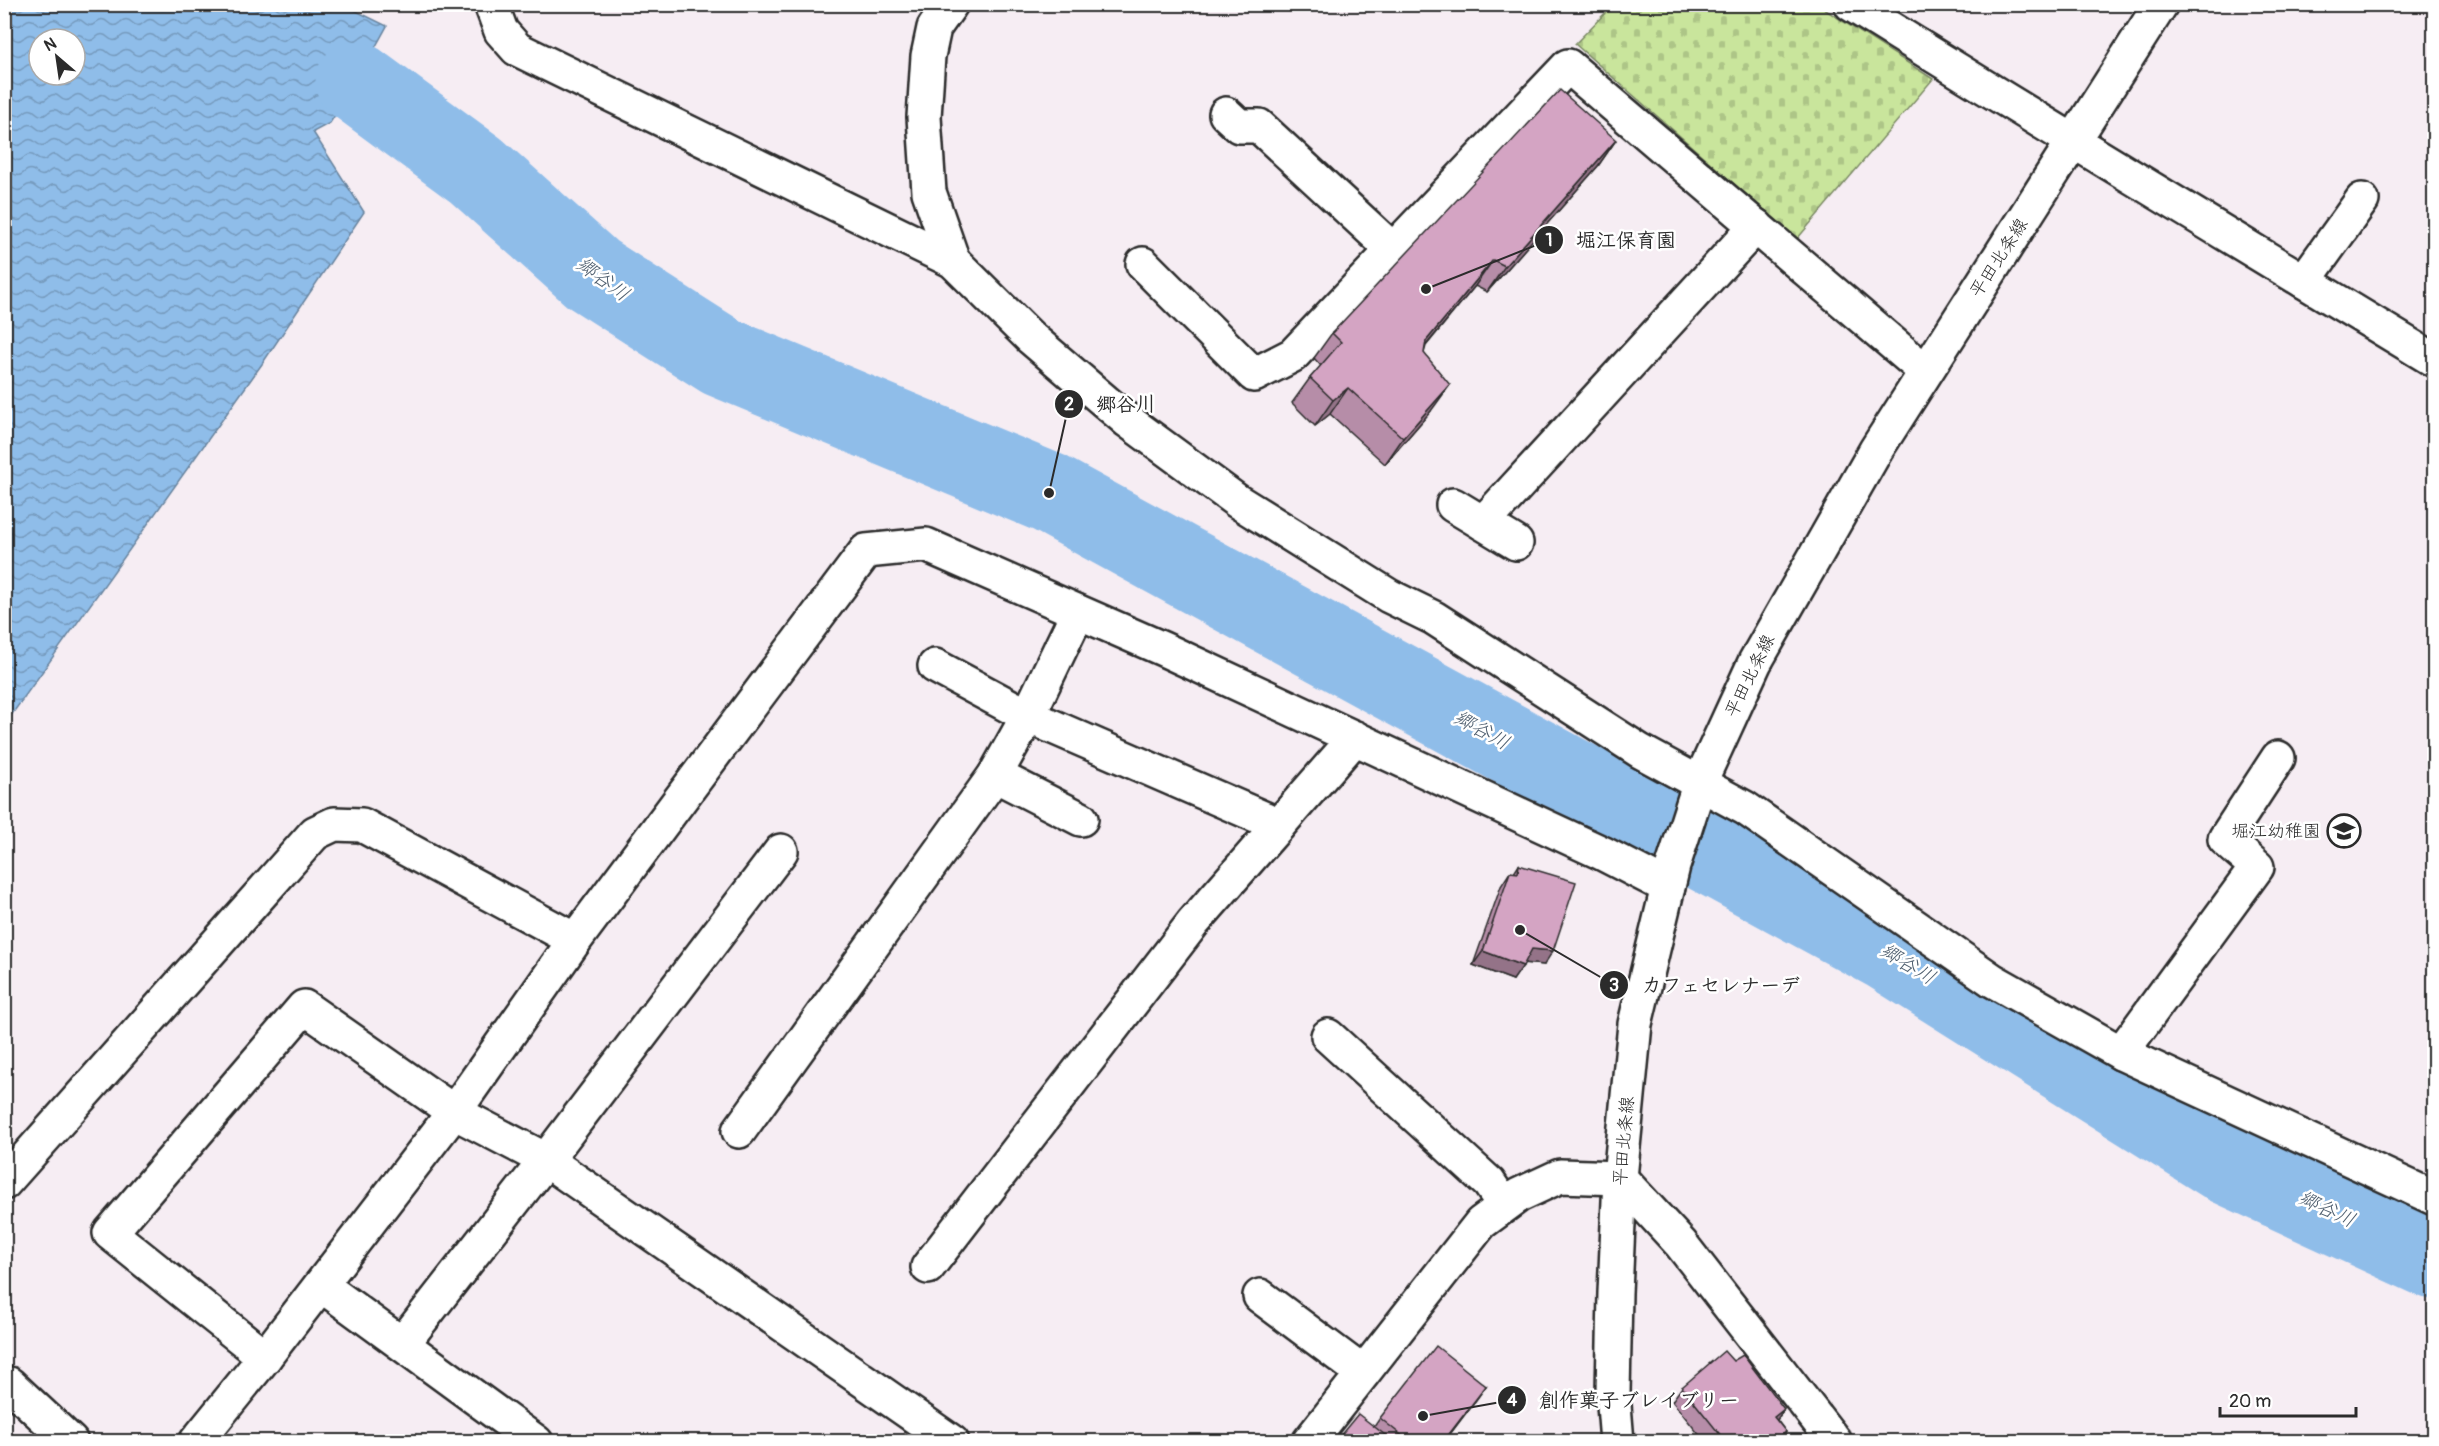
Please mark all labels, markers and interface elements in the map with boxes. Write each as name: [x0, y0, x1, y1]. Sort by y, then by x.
north arrow: [27, 27, 87, 87]
text: N: [41, 33, 60, 56]
street label: 平田北条線: [1965, 214, 2033, 302]
callout: 堀江保育園: [1534, 221, 1688, 259]
text: 堀江保育園: [1576, 228, 1676, 253]
text: 1: [1545, 229, 1553, 252]
water label: 郷谷川: [571, 251, 635, 307]
callout: 郷谷川: [1054, 385, 1168, 423]
text: 郷谷川: [1096, 392, 1156, 417]
text: 2: [1064, 393, 1074, 416]
street label: 平田北条線: [1720, 631, 1780, 721]
water label: 郷谷川: [1450, 705, 1514, 755]
school or university icon: 堀江幼稚園: [2326, 813, 2362, 849]
place label: 堀江幼稚園: [2231, 820, 2321, 843]
water label: 郷谷川: [1876, 938, 1940, 990]
callout: カフェセレナーデ: [1599, 966, 1813, 1004]
text: カフェセレナーデ: [1642, 973, 1800, 998]
text: 3: [1609, 974, 1619, 997]
street label: 平田北条線: [1609, 1095, 1639, 1187]
water label: 郷谷川: [2295, 1185, 2359, 1233]
scale bar: [2220, 1380, 2356, 1418]
callout: 創作菓子ブレイブリー: [1497, 1381, 1751, 1419]
text: 創作菓子ブレイブリー: [1539, 1388, 1739, 1413]
text: 4: [1507, 1389, 1518, 1412]
text: 20 m: [2229, 1390, 2271, 1413]

